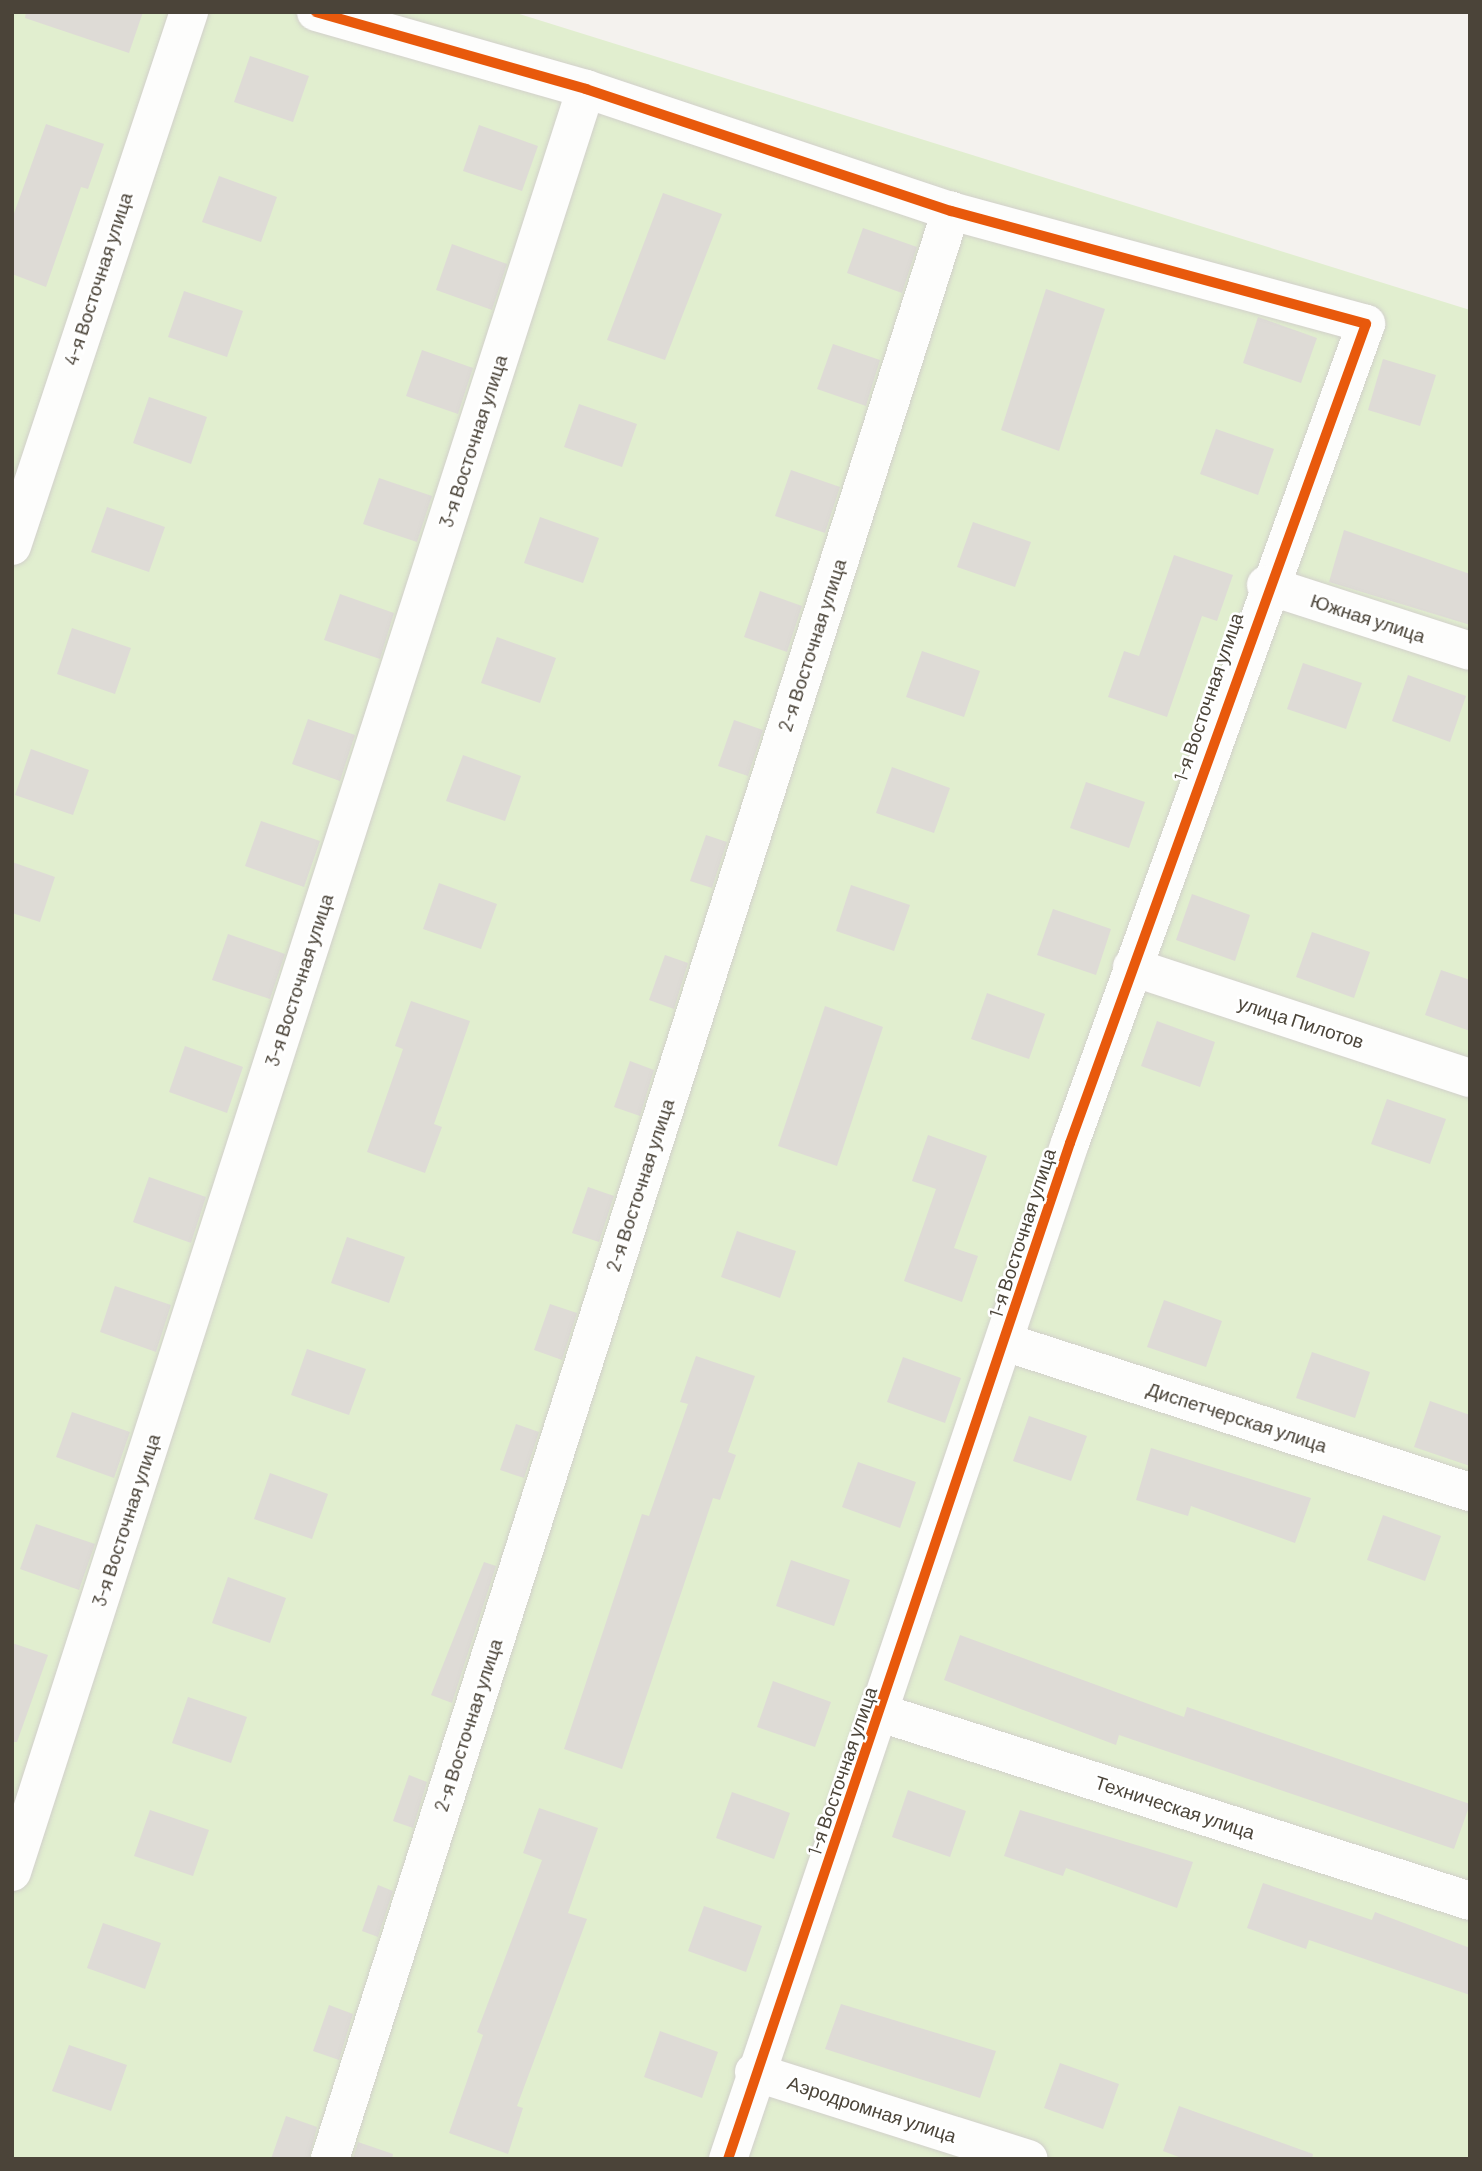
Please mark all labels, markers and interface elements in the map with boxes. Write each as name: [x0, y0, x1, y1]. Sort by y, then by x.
street label: 4-я Восточная улица: [59, 190, 137, 368]
street label: 3-я Восточная улица: [434, 352, 512, 530]
street label: 2-я Восточная улица: [773, 556, 851, 734]
street label: Южная улица: [1308, 589, 1428, 647]
street label: 1-я Восточная улица: [1168, 610, 1248, 784]
street label: 3-я Восточная улица: [260, 891, 338, 1069]
street label: улица Пилотов: [1235, 991, 1367, 1053]
street label: 2-я Восточная улица: [601, 1096, 679, 1274]
street label: 1-я Восточная улица: [984, 1145, 1060, 1321]
street label: Диспетчерская улица: [1144, 1377, 1330, 1457]
street label: 3-я Восточная улица: [87, 1431, 165, 1609]
street label: 2-я Восточная улица: [429, 1636, 507, 1814]
street label: 1-я Восточная улица: [802, 1684, 882, 1858]
street label: Техническая улица: [1092, 1770, 1258, 1844]
street label: Аэродромная улица: [785, 2071, 959, 2147]

